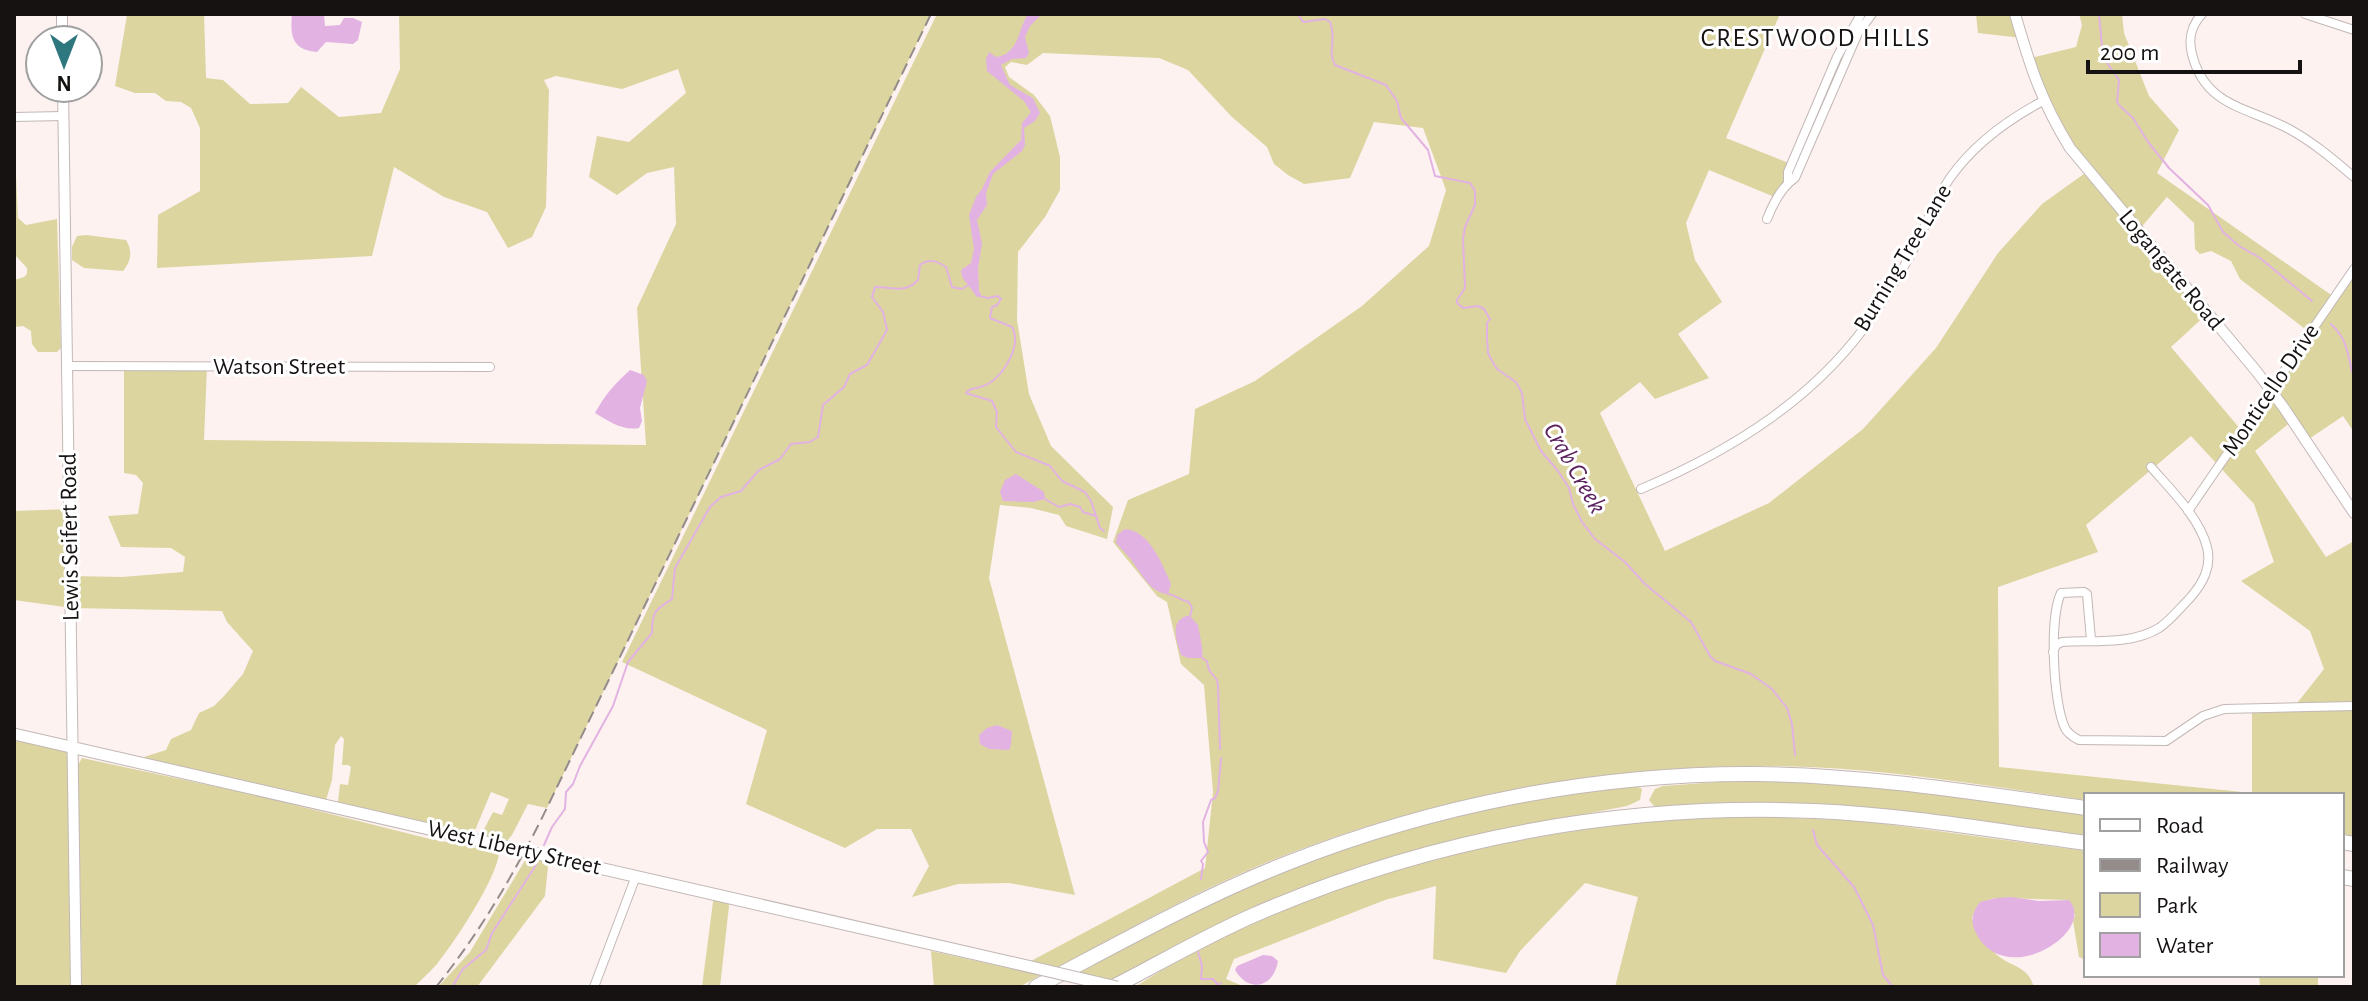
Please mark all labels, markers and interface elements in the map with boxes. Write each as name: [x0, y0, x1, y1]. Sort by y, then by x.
north arrow: [24, 24, 104, 104]
scale bar: [2088, 24, 2300, 74]
district label: CRESTWOOD HILLS: [1701, 25, 1931, 51]
text: 200 m: [2100, 41, 2159, 65]
text: N: [56, 72, 72, 94]
street label: Burning Tree Lane: [1850, 180, 1956, 336]
street label: Logangate Road: [2114, 205, 2228, 335]
street label: Monticello Drive: [2218, 320, 2324, 460]
street label: Watson Street: [213, 355, 345, 379]
water label: Crab Creek: [1539, 418, 1611, 518]
street label: Lewis Seifert Road: [57, 453, 83, 621]
legend: [2084, 793, 2344, 977]
text: Road: [2156, 814, 2204, 838]
street label: West Liberty Street: [425, 816, 603, 880]
text: Railway: [2156, 854, 2228, 878]
text: Park: [2156, 894, 2197, 918]
text: Water: [2156, 934, 2214, 958]

